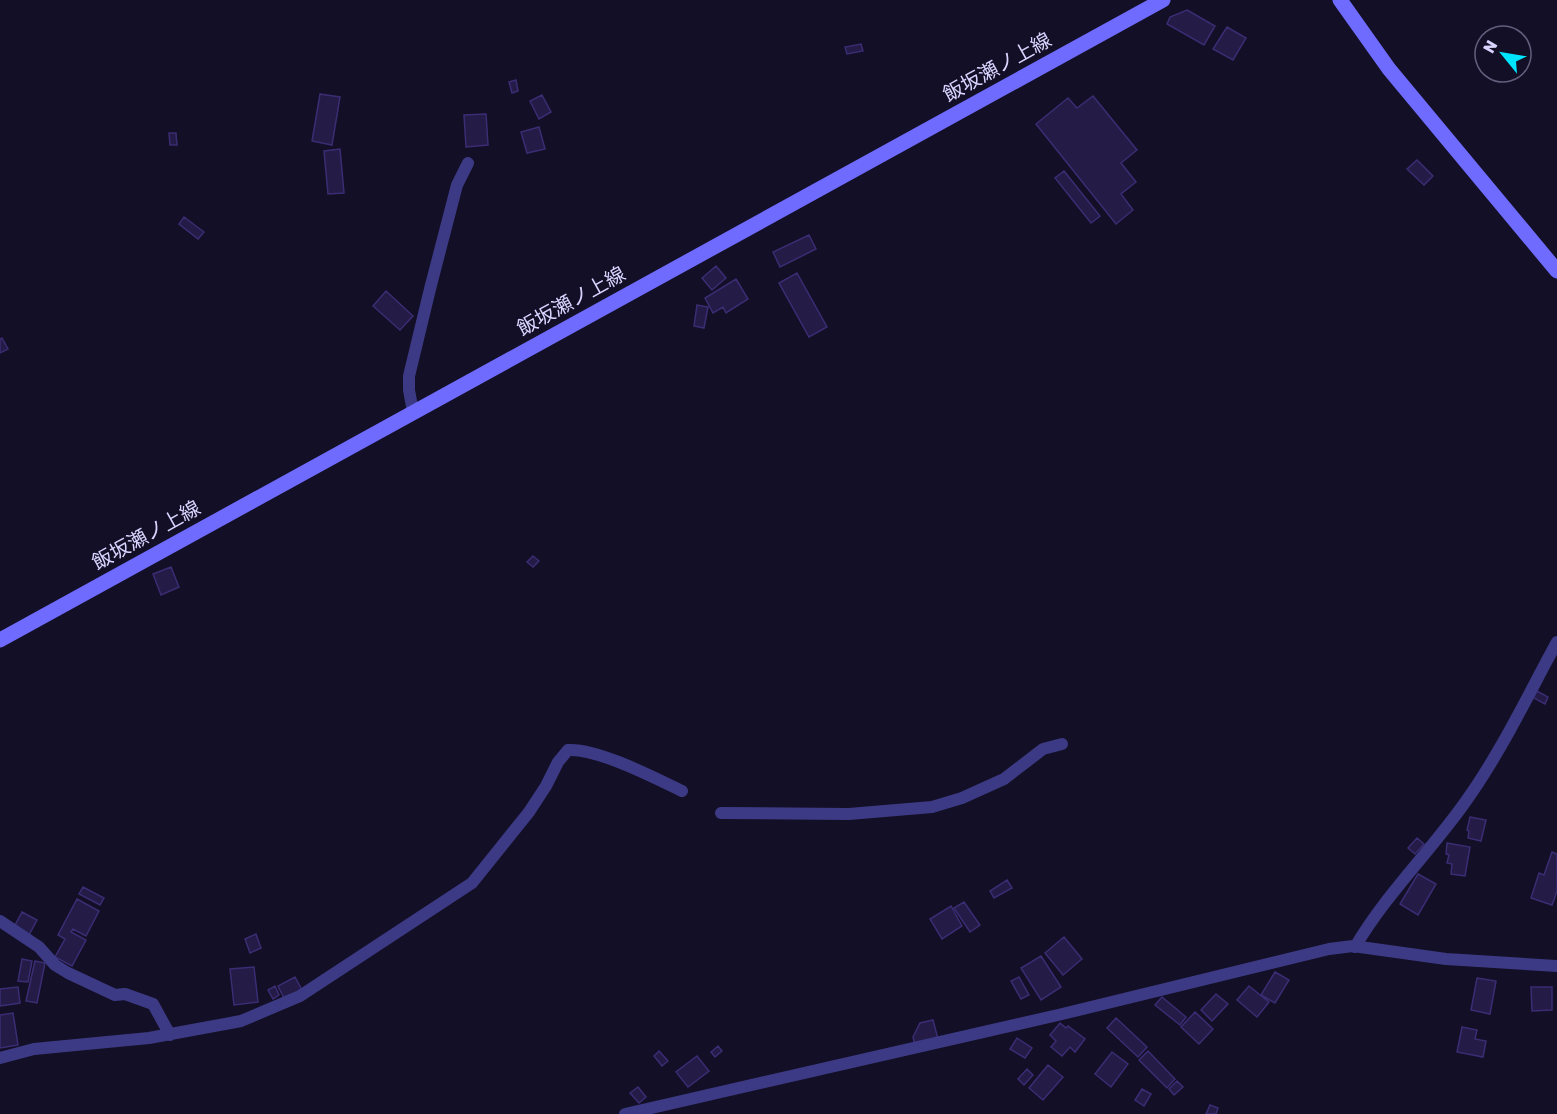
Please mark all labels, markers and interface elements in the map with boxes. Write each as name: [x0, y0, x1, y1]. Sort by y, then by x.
north arrow: [1473, 24, 1533, 84]
street label: 飯坂瀬ノ上線: [939, 27, 1055, 107]
text: N: [1479, 37, 1502, 56]
street label: 飯坂瀬ノ上線: [513, 261, 629, 341]
street label: 飯坂瀬ノ上線: [88, 495, 204, 575]

